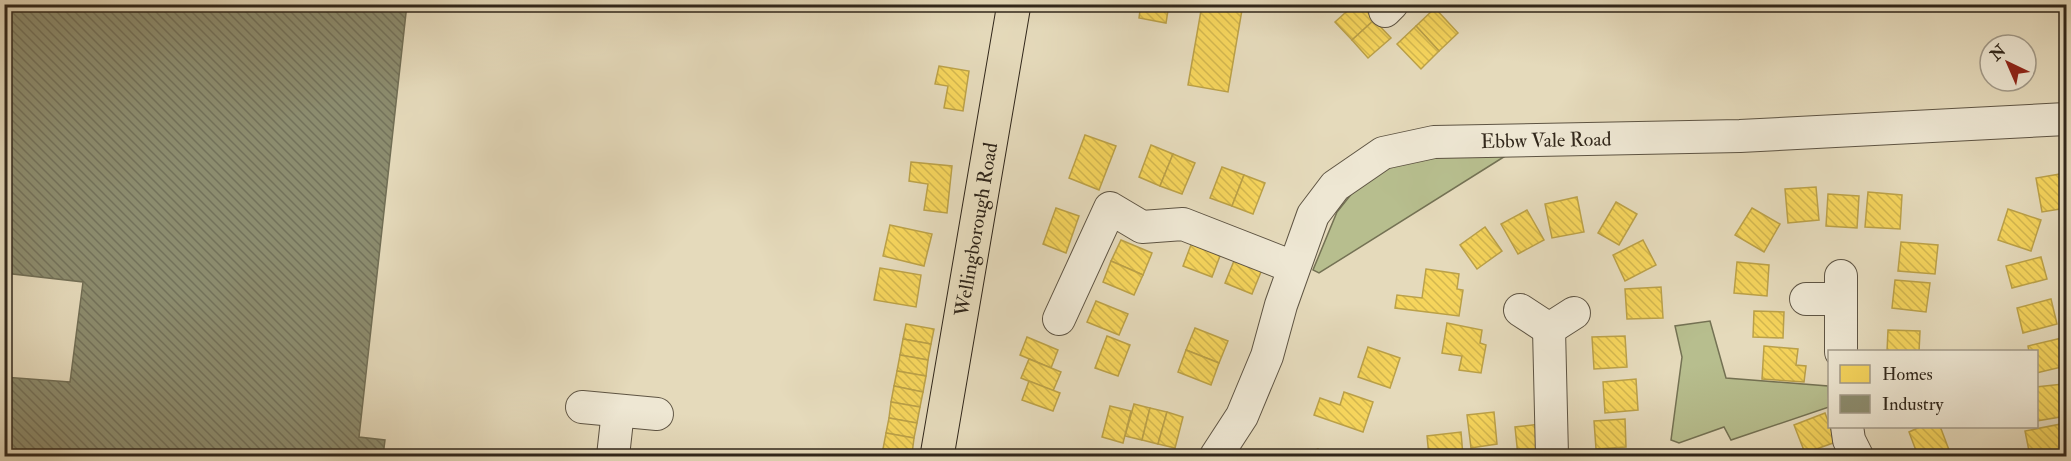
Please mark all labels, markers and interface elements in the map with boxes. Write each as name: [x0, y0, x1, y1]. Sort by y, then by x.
north arrow: [1978, 33, 2038, 93]
text: N: [1985, 40, 2011, 66]
street label: Ebbw Vale Road: [1480, 127, 1612, 154]
street label: Wellingborough Road: [949, 140, 1003, 319]
legend: [1828, 350, 2038, 428]
text: Homes: [1882, 363, 1933, 386]
text: Industry: [1882, 393, 1944, 416]

